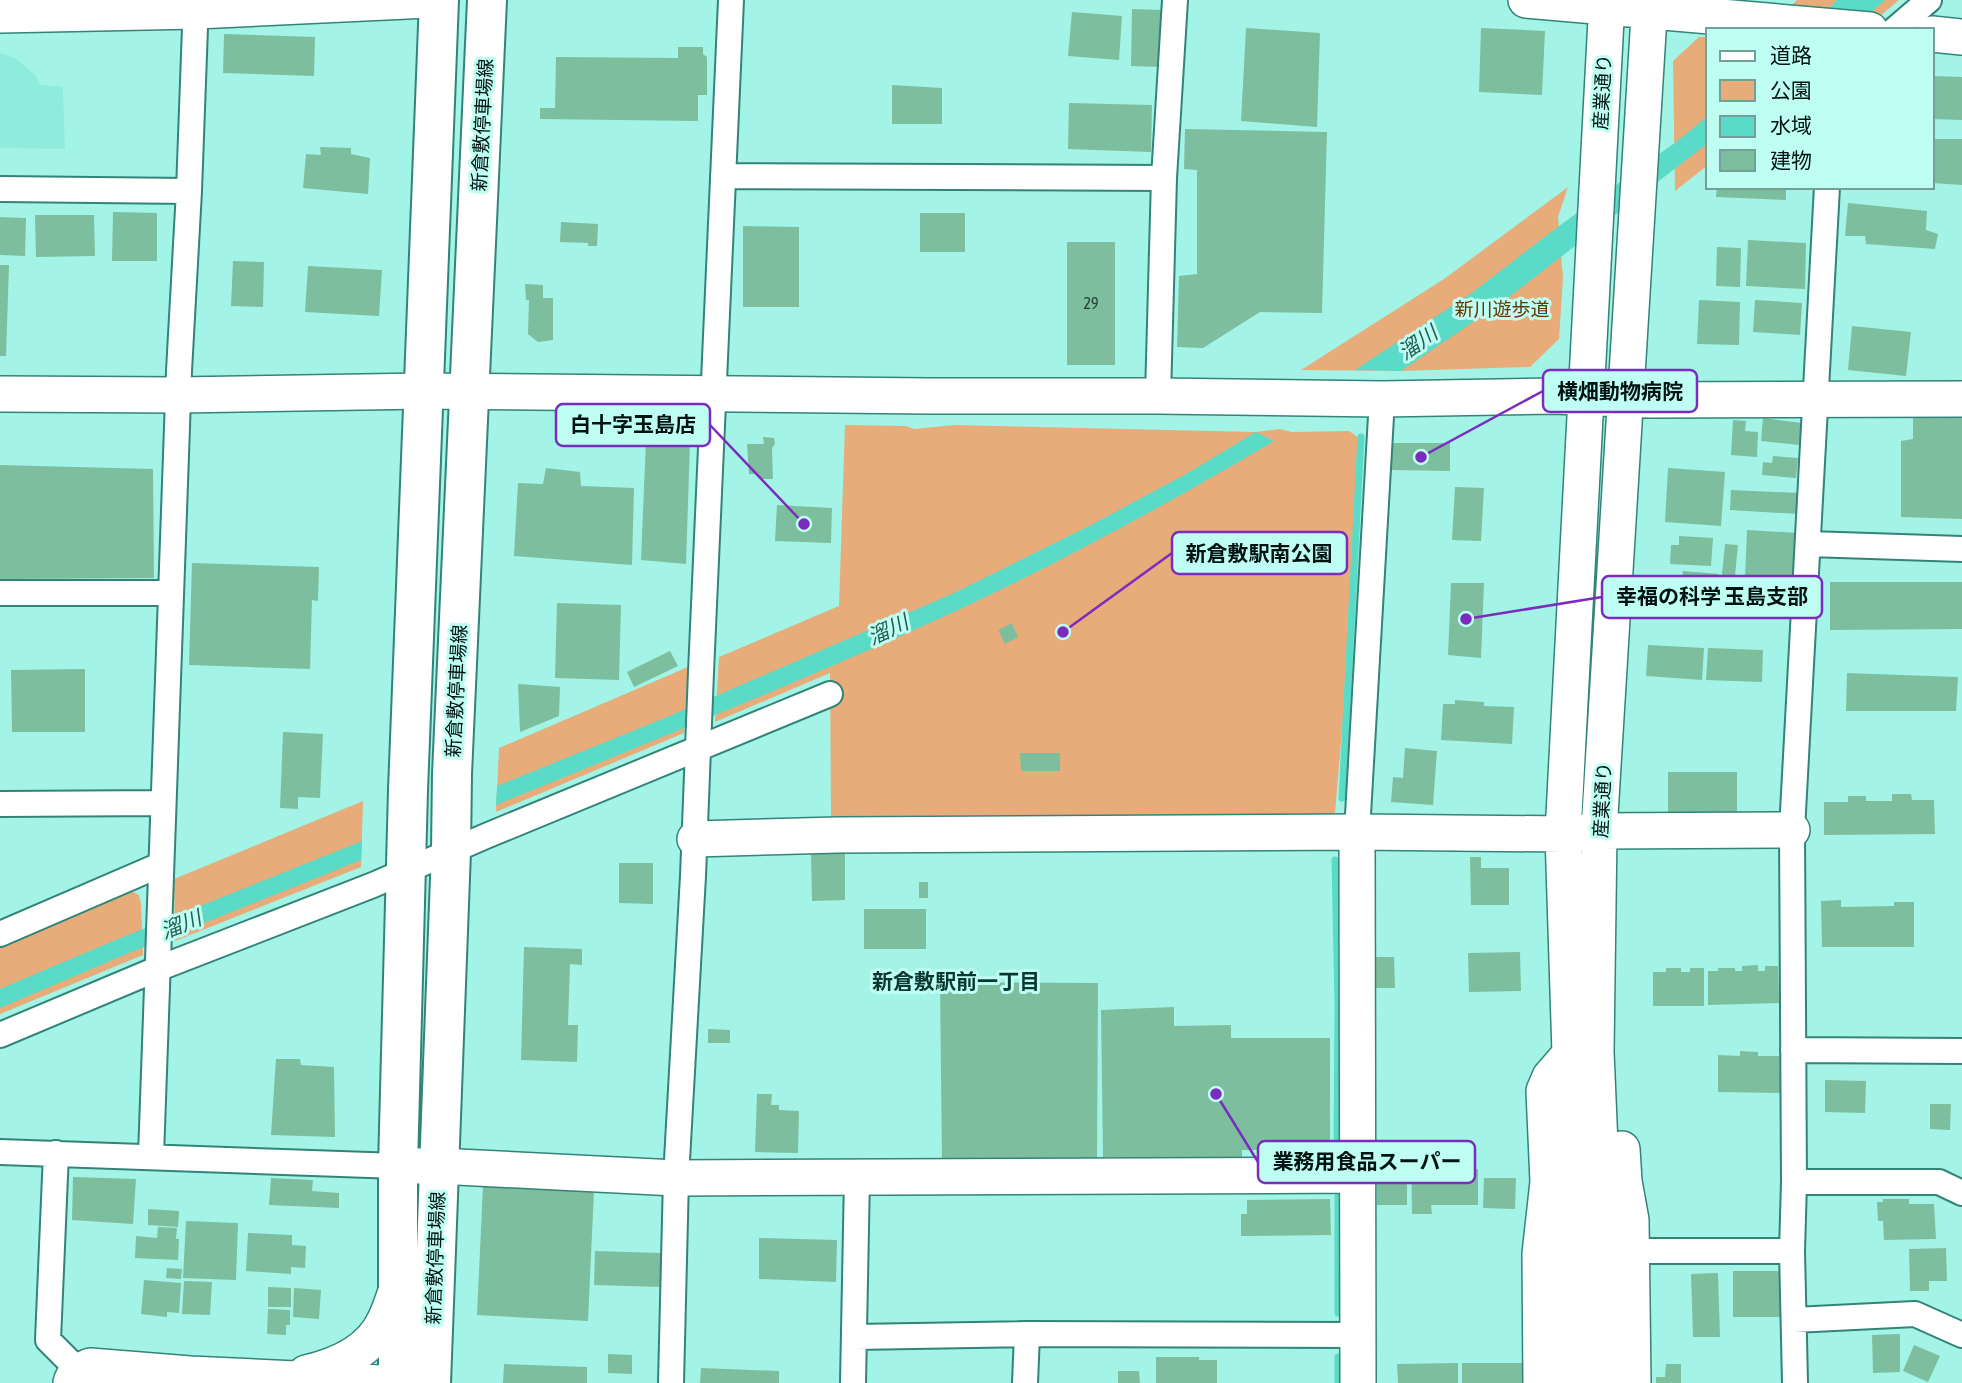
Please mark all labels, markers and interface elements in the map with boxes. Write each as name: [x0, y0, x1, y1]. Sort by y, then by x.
legend: [1706, 28, 1934, 189]
text: 道路: [1770, 43, 1812, 67]
street label: 産業通り: [1589, 53, 1615, 131]
street label: 新倉敷停車場線: [468, 58, 496, 192]
text: 公園: [1770, 78, 1812, 102]
text: 水域: [1770, 113, 1812, 137]
text: 建物: [1770, 148, 1812, 172]
house number: 29: [1083, 294, 1099, 312]
park label: 新川遊歩道: [1454, 298, 1550, 320]
water label: 溜川: [1393, 319, 1443, 364]
callout: 横畑動物病院: [1543, 370, 1697, 412]
text: 横畑動物病院: [1557, 379, 1683, 403]
callout: 白十字玉島店: [556, 404, 710, 446]
text: 白十字玉島店: [570, 412, 696, 436]
callout: 新倉敷駅南公園: [1172, 532, 1347, 574]
text: 新倉敷駅南公園: [1186, 541, 1333, 565]
callout: 幸福の科学 玉島支部: [1602, 576, 1822, 618]
text: 幸福の科学 玉島支部: [1616, 584, 1808, 608]
water label: 溜川: [863, 608, 913, 649]
street label: 新倉敷停車場線: [442, 624, 470, 758]
street label: 産業通り: [1589, 761, 1615, 839]
water label: 溜川: [157, 904, 206, 943]
district label: 新倉敷駅前一丁目: [872, 969, 1040, 993]
callout: 業務用食品スーパー: [1258, 1141, 1475, 1183]
text: 業務用食品スーパー: [1273, 1149, 1461, 1173]
street label: 新倉敷停車場線: [422, 1191, 448, 1325]

